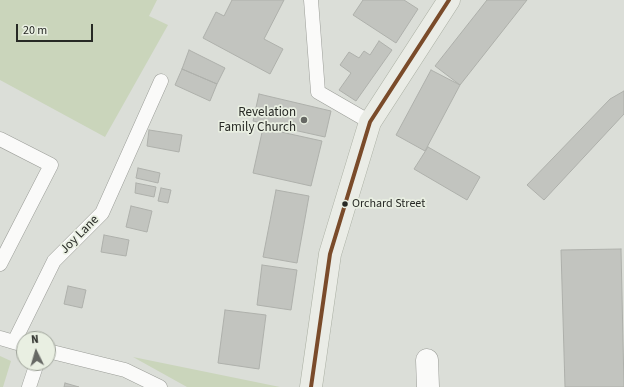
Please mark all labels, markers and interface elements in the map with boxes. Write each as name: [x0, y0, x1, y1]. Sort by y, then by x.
scale bar: [18, 16, 95, 42]
text: 20 m: [23, 22, 47, 39]
place label: Revelation Family Church: [219, 105, 296, 136]
marker: Revelation Family Church: [299, 115, 309, 125]
place label: Orchard Street: [352, 197, 425, 211]
marker: Orchard Street: [340, 199, 350, 209]
street label: Joy Lane: [57, 212, 103, 258]
north arrow: [16, 331, 56, 371]
text: N: [31, 332, 39, 347]

